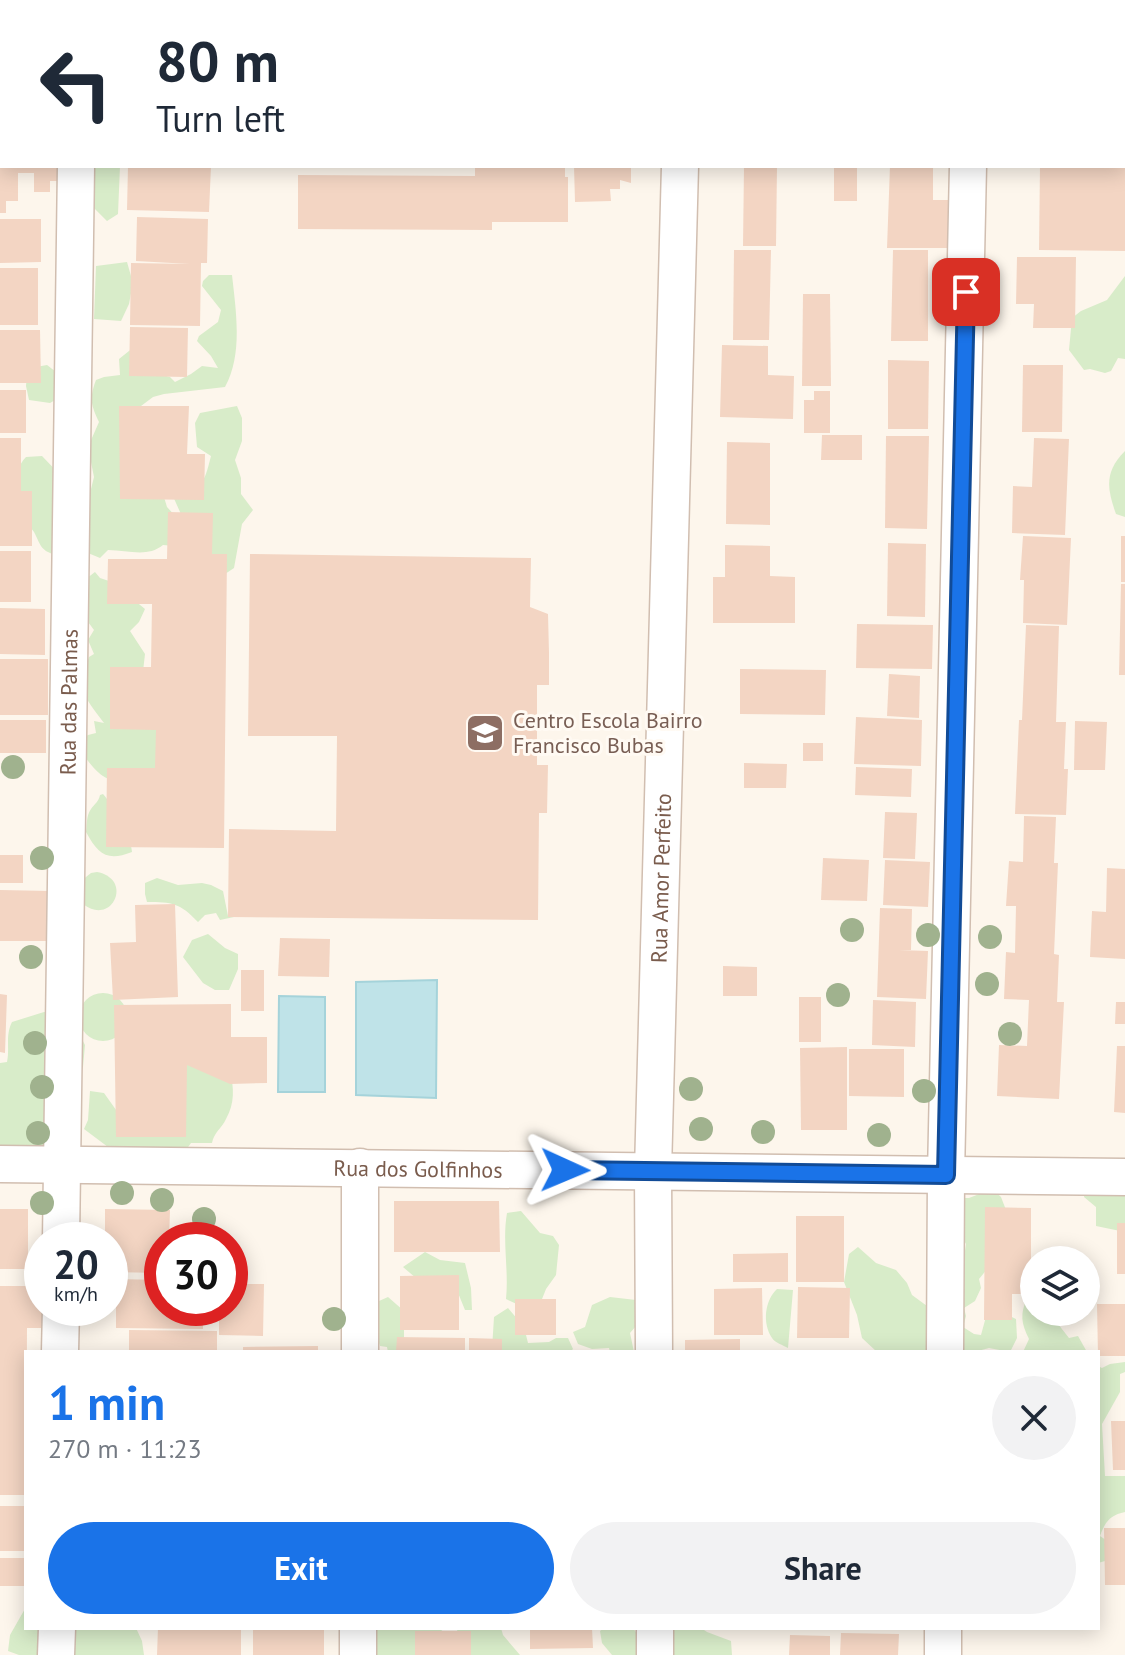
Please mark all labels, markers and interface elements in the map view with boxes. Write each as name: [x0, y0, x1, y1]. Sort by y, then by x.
text: 80 m: [156, 25, 279, 97]
icon: left: [24, 32, 128, 136]
text: Turn left: [156, 95, 285, 142]
pin: [932, 258, 1000, 326]
icon: arrive: [944, 270, 988, 314]
street label: Rua das Palmas: [53, 629, 84, 775]
place label: Centro Escola Bairro Francisco Bubas: [513, 706, 703, 759]
school or university icon: Centro Escola Bairro Francisco Bubas: [464, 712, 506, 754]
street label: Rua Amor Perfeito: [645, 793, 677, 963]
position arrow: [523, 1128, 607, 1212]
street label: Rua dos Golfinhos: [333, 1154, 503, 1184]
speed limit sign: 30: [144, 1222, 248, 1326]
text: 20: [53, 1238, 99, 1290]
map controls: [1020, 1246, 1100, 1326]
button: layers: [1020, 1246, 1100, 1326]
text: km/h: [54, 1281, 98, 1307]
text: 1 min: [48, 1371, 165, 1433]
button: close: [992, 1376, 1076, 1460]
text: 270 m · 11:23: [48, 1432, 202, 1465]
button: Exit: [48, 1522, 554, 1614]
button: Share: [570, 1522, 1076, 1614]

